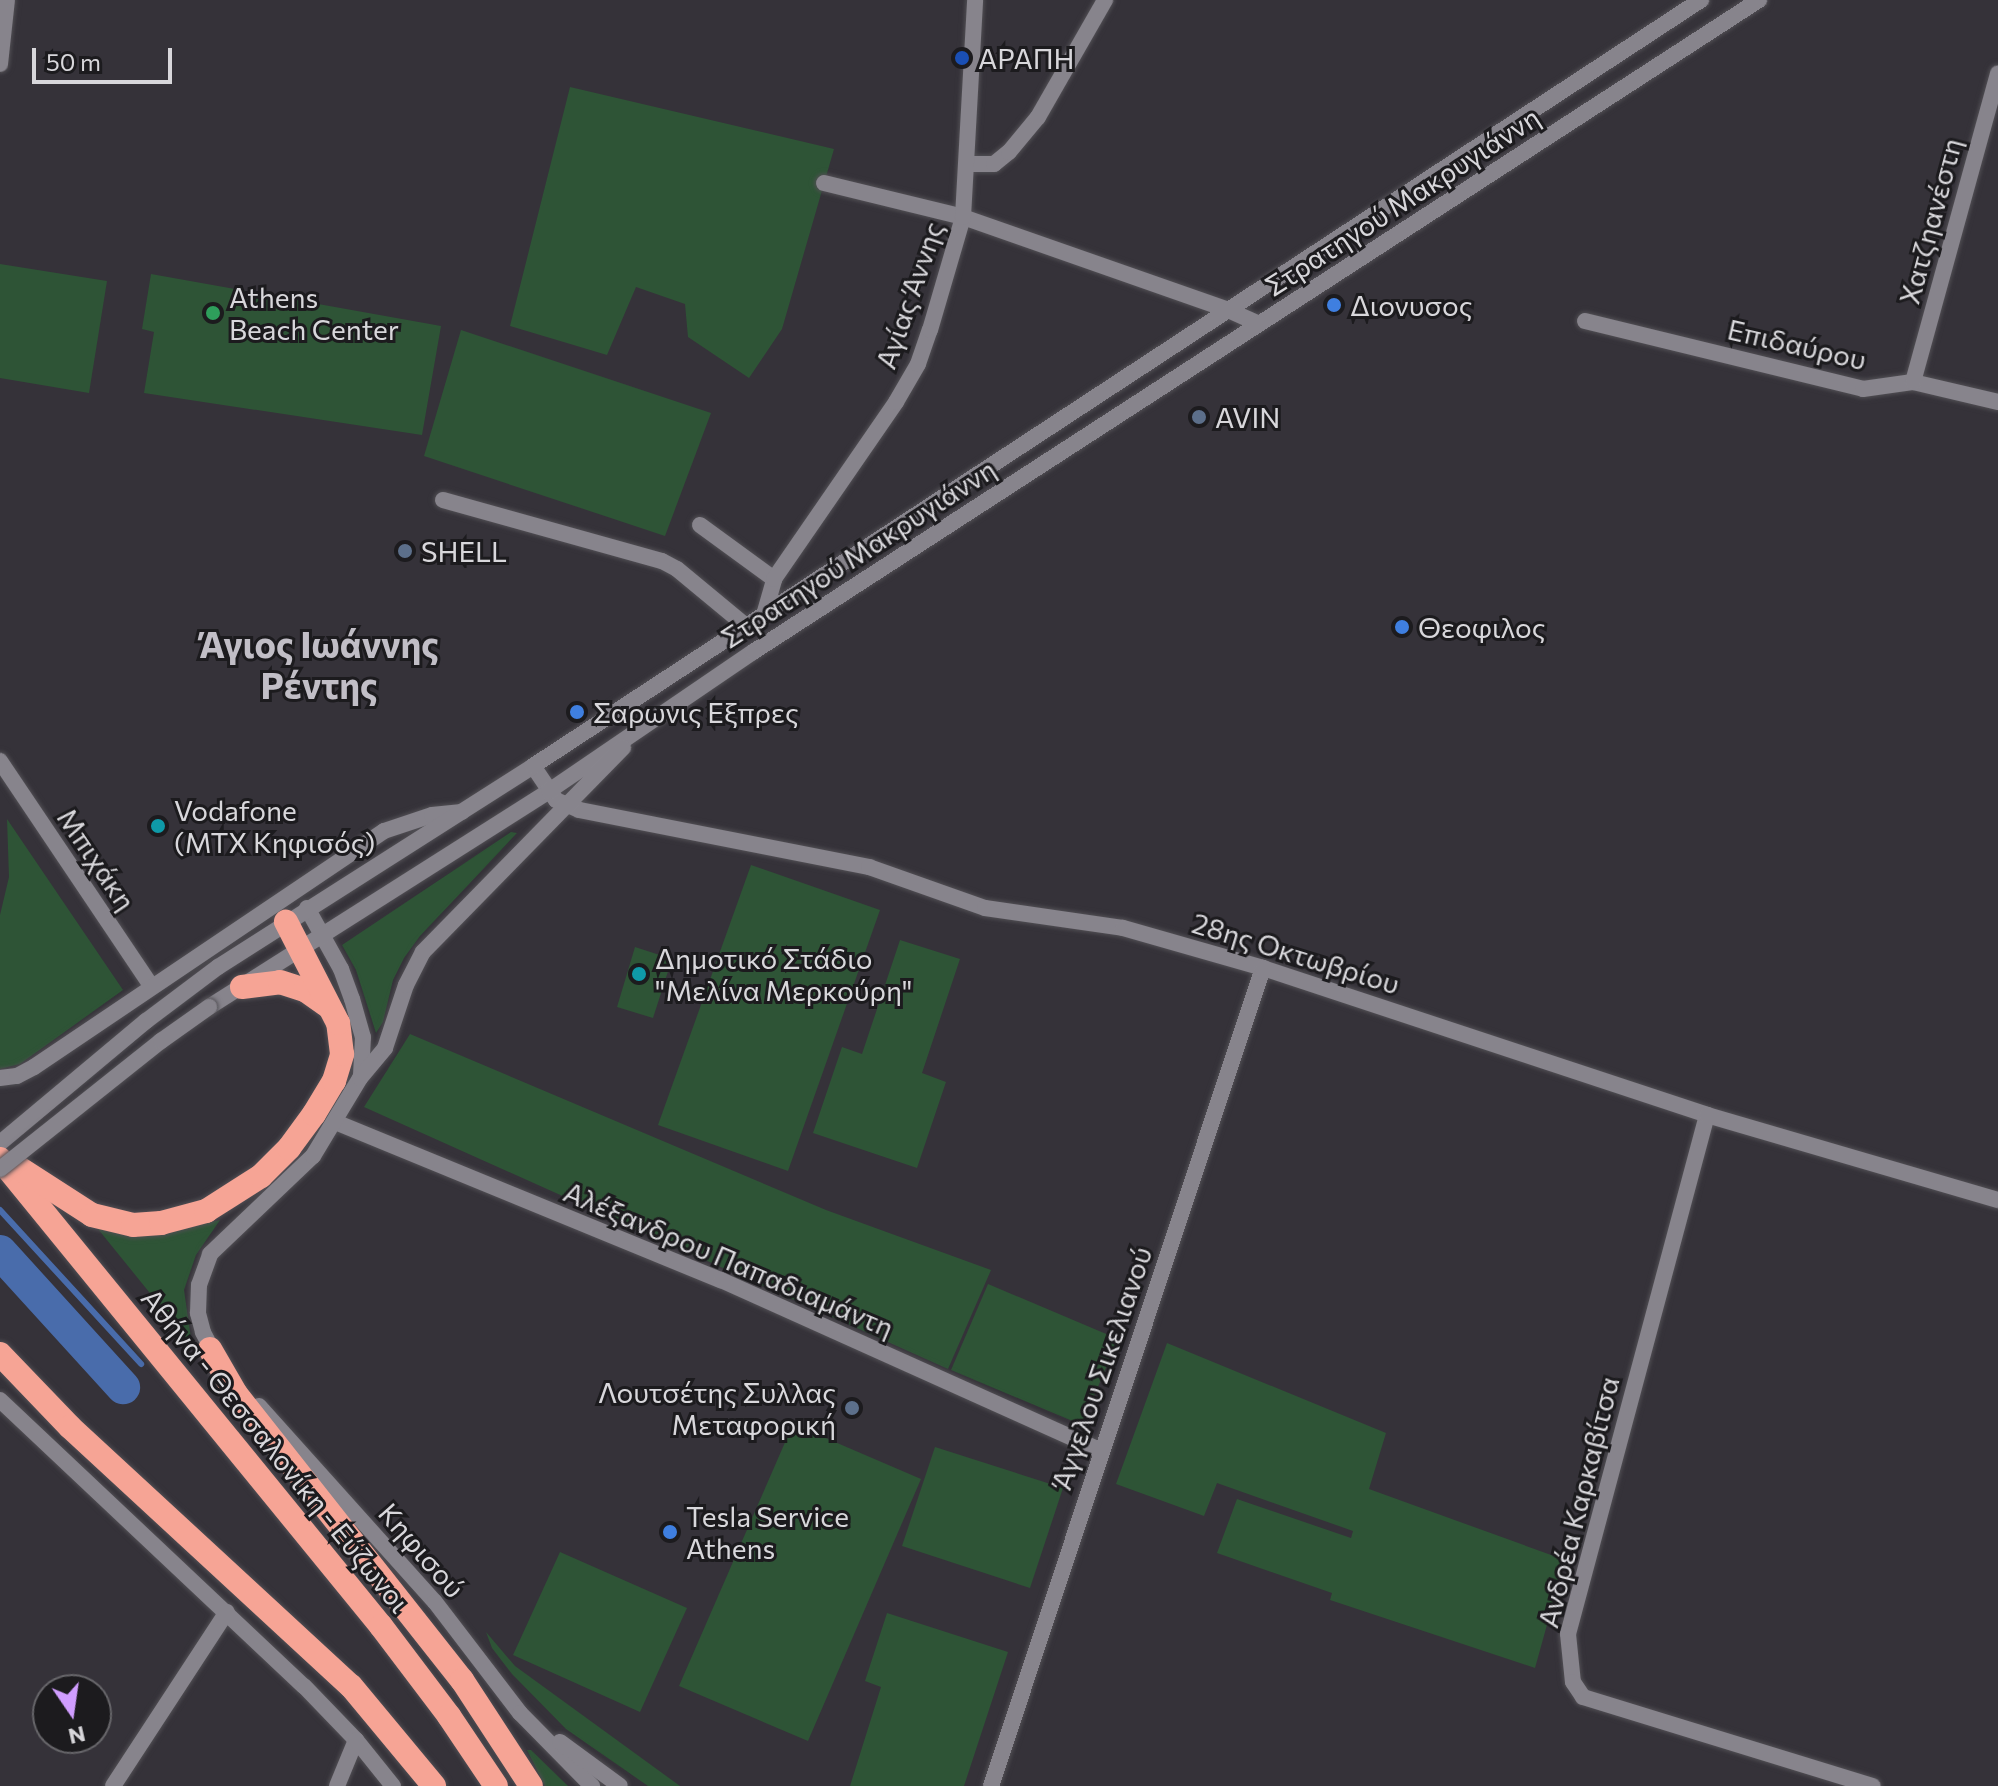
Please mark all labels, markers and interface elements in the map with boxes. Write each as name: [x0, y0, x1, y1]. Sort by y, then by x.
scale bar: [36, 32, 176, 82]
place label: ΑΡΑΠΗ: [978, 41, 1075, 75]
text: 50 m: [46, 47, 101, 76]
marker: ΑΡΑΠΗ: [953, 49, 971, 67]
street label: Στρατηγού Μακρυγιάννη: [1258, 100, 1546, 302]
street label: Χατζηανέστη: [1892, 134, 1968, 308]
street label: Αγίας Άννης: [868, 217, 950, 373]
place label: Athens Beach Center: [229, 280, 399, 346]
place label: Διονυσος: [1350, 288, 1472, 322]
marker: Διονυσος: [1325, 296, 1343, 314]
marker: Athens Beach Center: [204, 304, 222, 322]
street label: Επιδαύρου: [1724, 312, 1870, 376]
place label: AVIN: [1215, 400, 1280, 434]
marker: AVIN: [1190, 408, 1208, 426]
street label: Στρατηγού Μακρυγιάννη: [714, 452, 1002, 654]
place label: SHELL: [421, 534, 507, 568]
marker: SHELL: [396, 542, 414, 560]
place label: Θεοφιλος: [1418, 610, 1546, 644]
marker: Θεοφιλος: [1393, 618, 1411, 636]
district label: Άγιος Ιωάννης Ρέντης: [199, 621, 439, 706]
place label: Σαρωνις Εξπρες: [593, 695, 799, 729]
marker: Σαρωνις Εξπρες: [568, 703, 586, 721]
place label: Vodafone (MTX Κηφισός): [174, 793, 375, 859]
street label: Μπιχάκη: [51, 802, 143, 916]
marker: Vodafone (MTX Κηφισός): [149, 817, 167, 835]
street label: 28ης Οκτωβρίου: [1188, 906, 1404, 1000]
place label: Δημοτικό Στάδιο "Μελίνα Μερκούρη": [655, 941, 912, 1007]
marker: Δημοτικό Στάδιο "Μελίνα Μερκούρη": [630, 965, 648, 983]
street label: Αλέξανδρου Παπαδιαμάντη: [559, 1174, 899, 1344]
street label: Άγγελου Σικελιανού: [1044, 1242, 1158, 1494]
street label: Αθήνα - Θεσσαλονίκη - Εύζωνοι: [135, 1281, 417, 1619]
street label: Ανδρέα Καρκαβίτσα: [1531, 1373, 1625, 1631]
place label: Λουτσέτης Συλλας Μεταφορική: [598, 1375, 836, 1441]
marker: Λουτσέτης Συλλας Μεταφορική: [843, 1399, 861, 1417]
street label: Κηφισού: [372, 1496, 472, 1604]
place label: Tesla Service Athens: [686, 1499, 849, 1565]
marker: Tesla Service Athens: [661, 1523, 679, 1541]
north arrow: [32, 1674, 112, 1754]
text: N: [66, 1721, 88, 1751]

